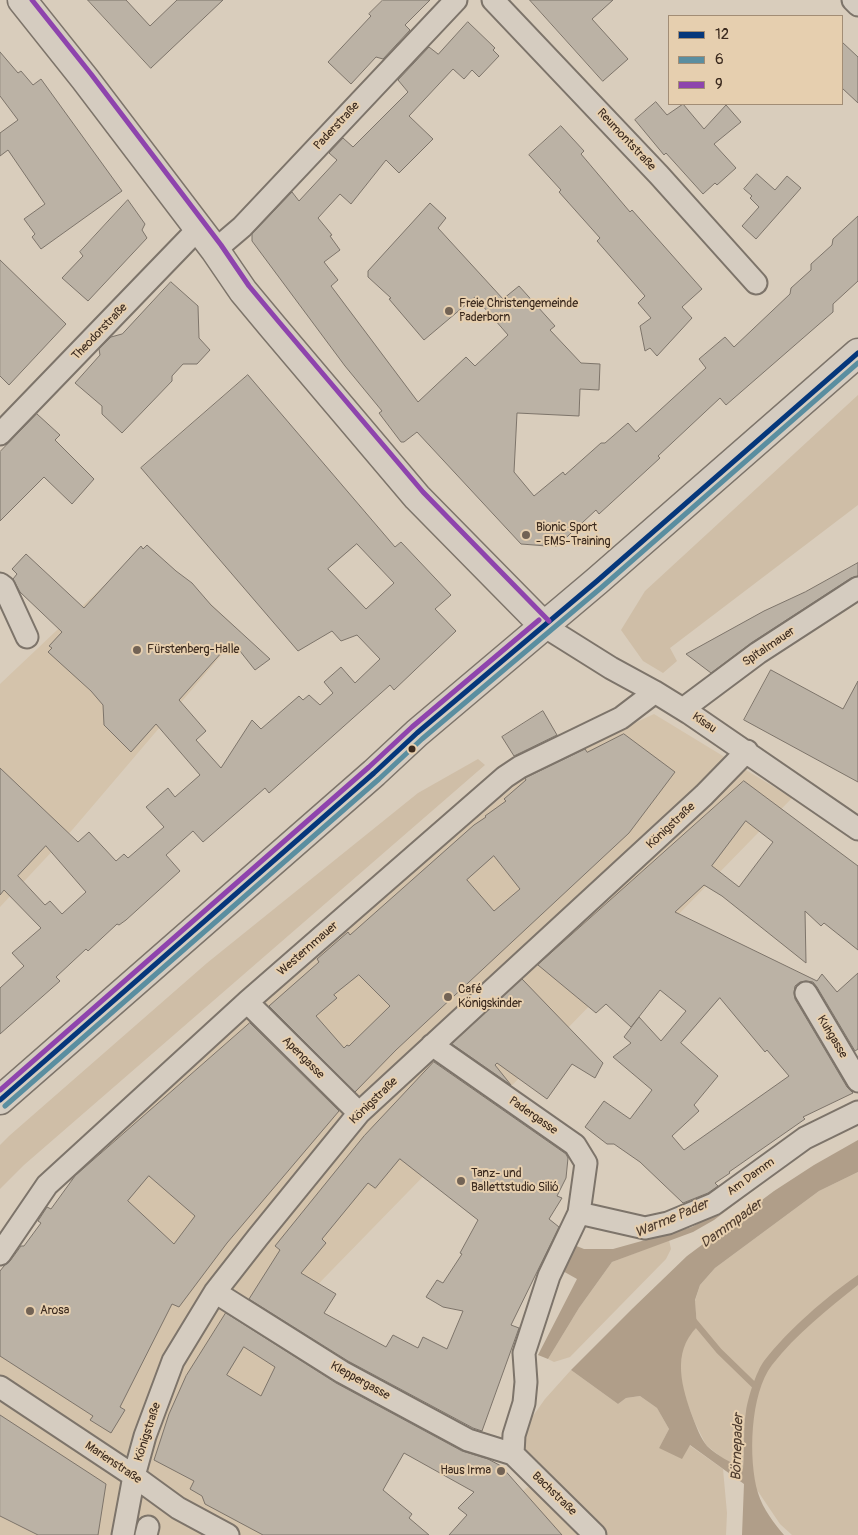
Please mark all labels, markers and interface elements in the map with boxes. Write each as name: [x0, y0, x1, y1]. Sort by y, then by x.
legend: [668, 15, 843, 105]
text: 12: [715, 25, 729, 44]
text: 6: [715, 50, 724, 69]
text: 9: [715, 75, 723, 94]
street label: Paderstraße: [311, 99, 363, 153]
street label: Reumontstraße: [594, 106, 658, 174]
place label: Freie Christengemeinde Paderborn: [459, 297, 578, 325]
street label: Theodorstraße: [69, 301, 131, 363]
marker: Freie Christengemeinde Paderborn: [443, 305, 455, 317]
place label: Bionic Sport - EMS-Training: [536, 521, 611, 549]
marker: Bionic Sport - EMS-Training: [520, 529, 532, 541]
street label: Spitalmauer: [740, 624, 798, 670]
place label: Fürstenberg-Halle: [147, 643, 239, 657]
marker: Fürstenberg-Halle: [131, 644, 143, 656]
street label: Kisau: [689, 710, 719, 736]
unlabelled marker: [407, 744, 417, 754]
street label: Königstraße: [644, 800, 698, 852]
street label: Westernmauer: [275, 919, 341, 979]
place label: Café Königskinder: [458, 983, 522, 1011]
marker: Café Königskinder: [442, 991, 454, 1003]
street label: Kuhgasse: [814, 1013, 850, 1061]
street label: Apengasse: [279, 1034, 327, 1082]
street label: Königstraße: [347, 1075, 401, 1127]
street label: Padergasse: [506, 1094, 560, 1138]
street label: Am Damm: [724, 1155, 778, 1199]
place label: Tanz- und Ballettstudio Silió: [471, 1167, 559, 1195]
marker: Tanz- und Ballettstudio Silió: [455, 1175, 467, 1187]
water label: Warme Pader: [633, 1196, 711, 1242]
water label: Dammpader: [698, 1196, 766, 1252]
place label: Arosa: [40, 1304, 69, 1318]
marker: Arosa: [24, 1305, 36, 1317]
street label: Kleppergasse: [328, 1359, 392, 1403]
street label: Königstraße: [132, 1401, 164, 1463]
water label: Börnepader: [728, 1413, 748, 1481]
street label: Marienstraße: [82, 1439, 144, 1487]
place label: Haus Irma: [440, 1464, 491, 1478]
marker: Haus Irma: [495, 1465, 507, 1477]
street label: Bachstraße: [529, 1469, 579, 1519]

